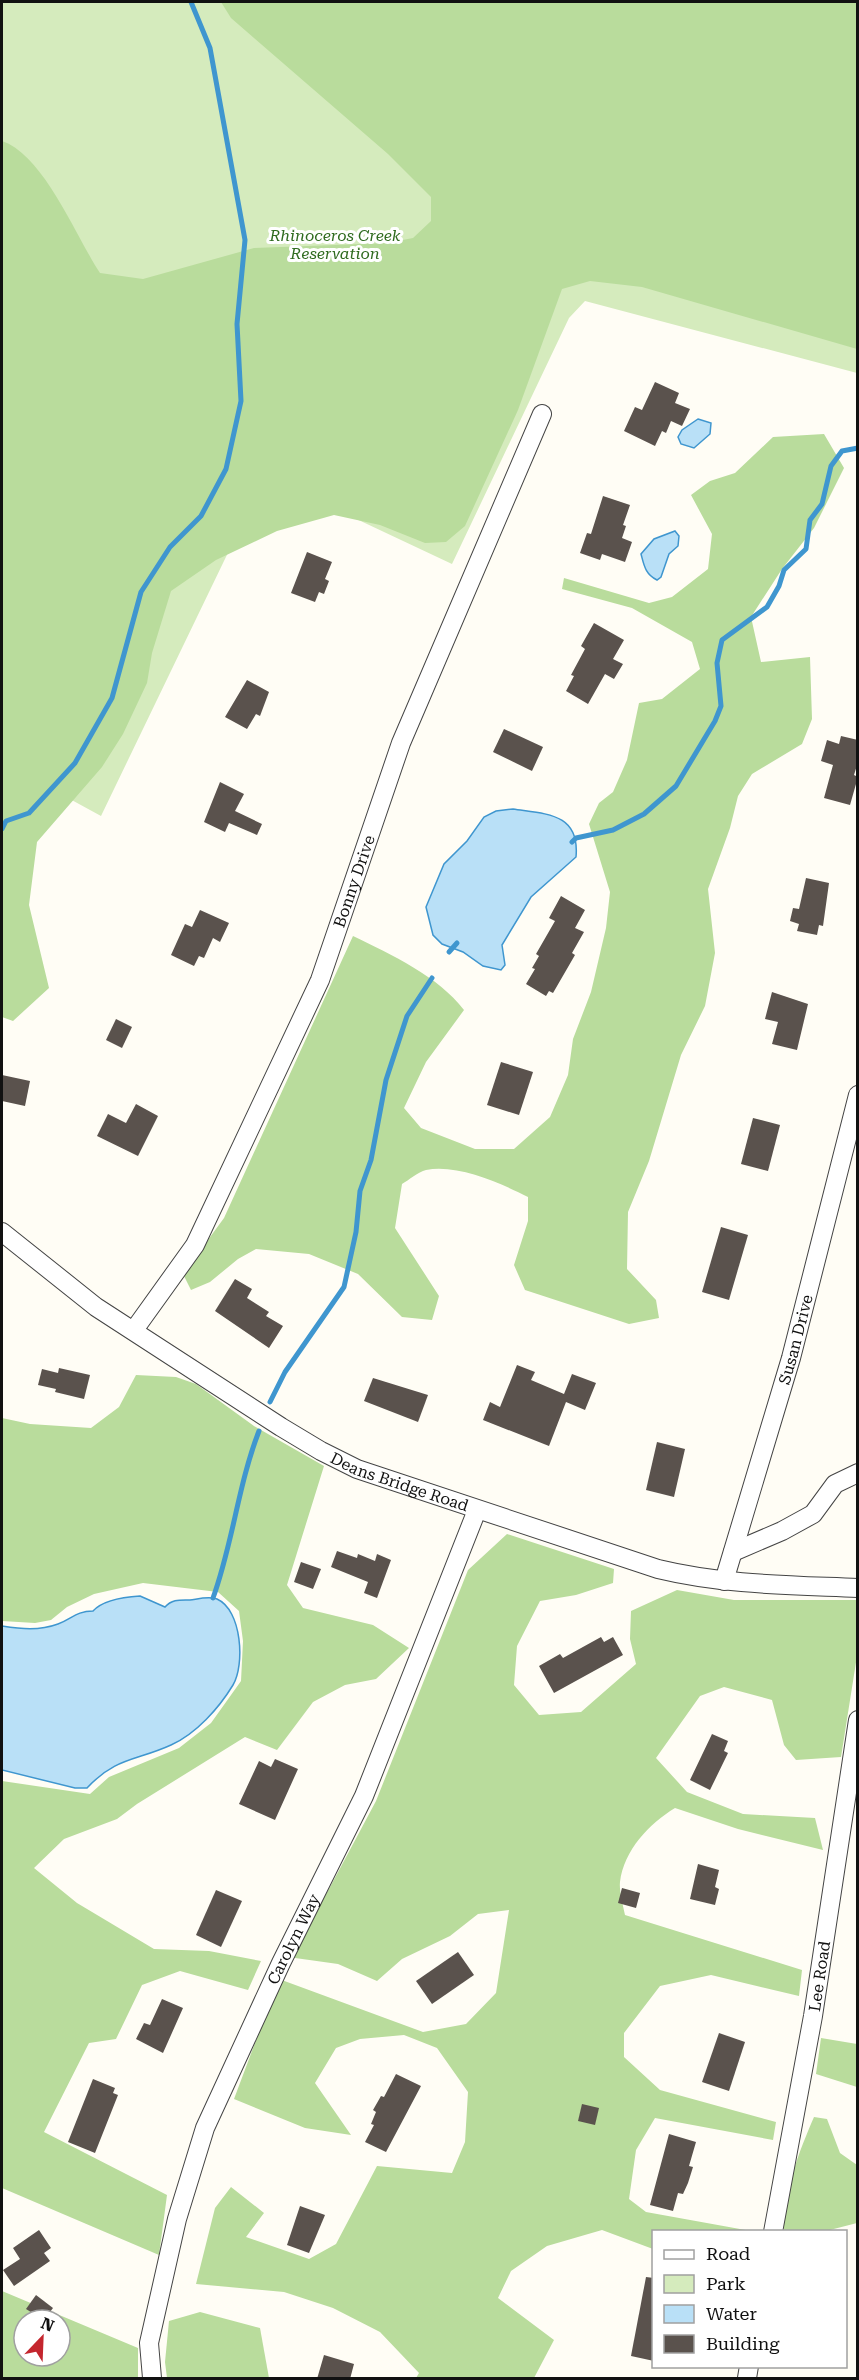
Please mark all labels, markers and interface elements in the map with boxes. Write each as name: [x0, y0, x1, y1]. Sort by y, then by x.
park label: Rhinoceros Creek Reservation: [268, 226, 401, 263]
street label: Bonny Drive: [330, 832, 379, 930]
street label: Susan Drive: [775, 1292, 817, 1387]
street label: Deans Bridge Road: [327, 1448, 471, 1515]
street label: Carolyn Way: [263, 1890, 324, 1988]
street label: Lee Road: [805, 1940, 834, 2013]
legend: [652, 2230, 847, 2368]
text: Road: [706, 2243, 751, 2264]
text: Park: [706, 2273, 746, 2294]
text: Water: [706, 2303, 757, 2324]
north arrow: [12, 2308, 72, 2368]
text: N: [38, 2313, 57, 2336]
text: Building: [706, 2333, 780, 2354]

